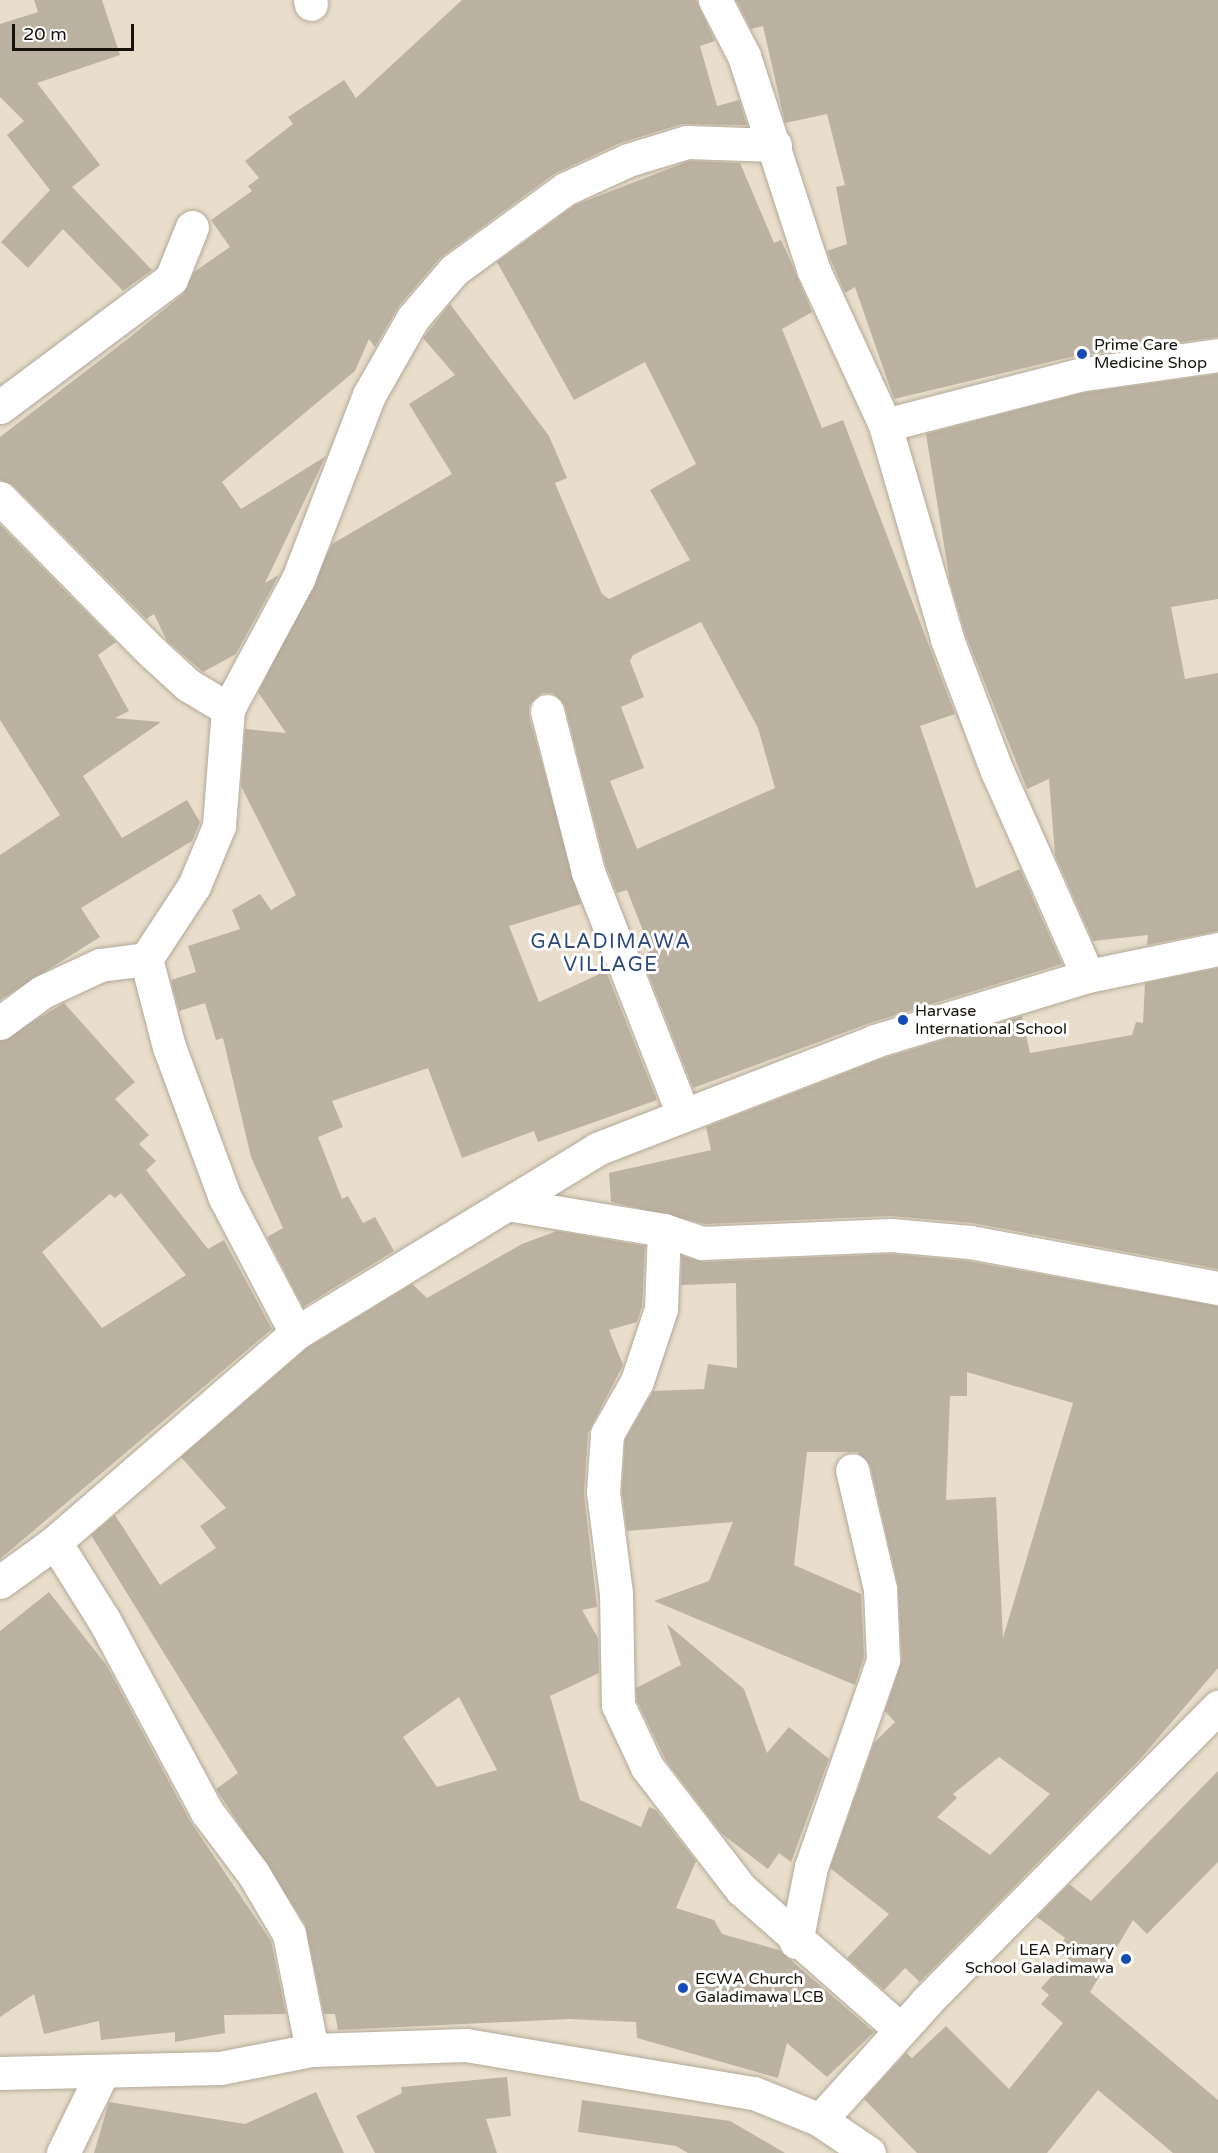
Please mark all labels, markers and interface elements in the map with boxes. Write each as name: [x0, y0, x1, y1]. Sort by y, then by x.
scale bar: [15, 12, 136, 50]
text: 20 m: [23, 23, 67, 45]
place label: Prime Care Medicine Shop: [1094, 335, 1207, 373]
marker: Prime Care Medicine Shop: [1075, 347, 1089, 361]
district label: GALADIMAWA VILLAGE: [530, 930, 692, 977]
place label: Harvase International School: [915, 1001, 1067, 1039]
marker: Harvase International School: [896, 1013, 910, 1027]
place label: LEA Primary School Galadimawa: [965, 1940, 1114, 1978]
marker: LEA Primary School Galadimawa: [1119, 1952, 1133, 1966]
place label: ECWA Church Galadimawa LCB: [695, 1969, 824, 2007]
marker: ECWA Church Galadimawa LCB: [676, 1981, 690, 1995]

